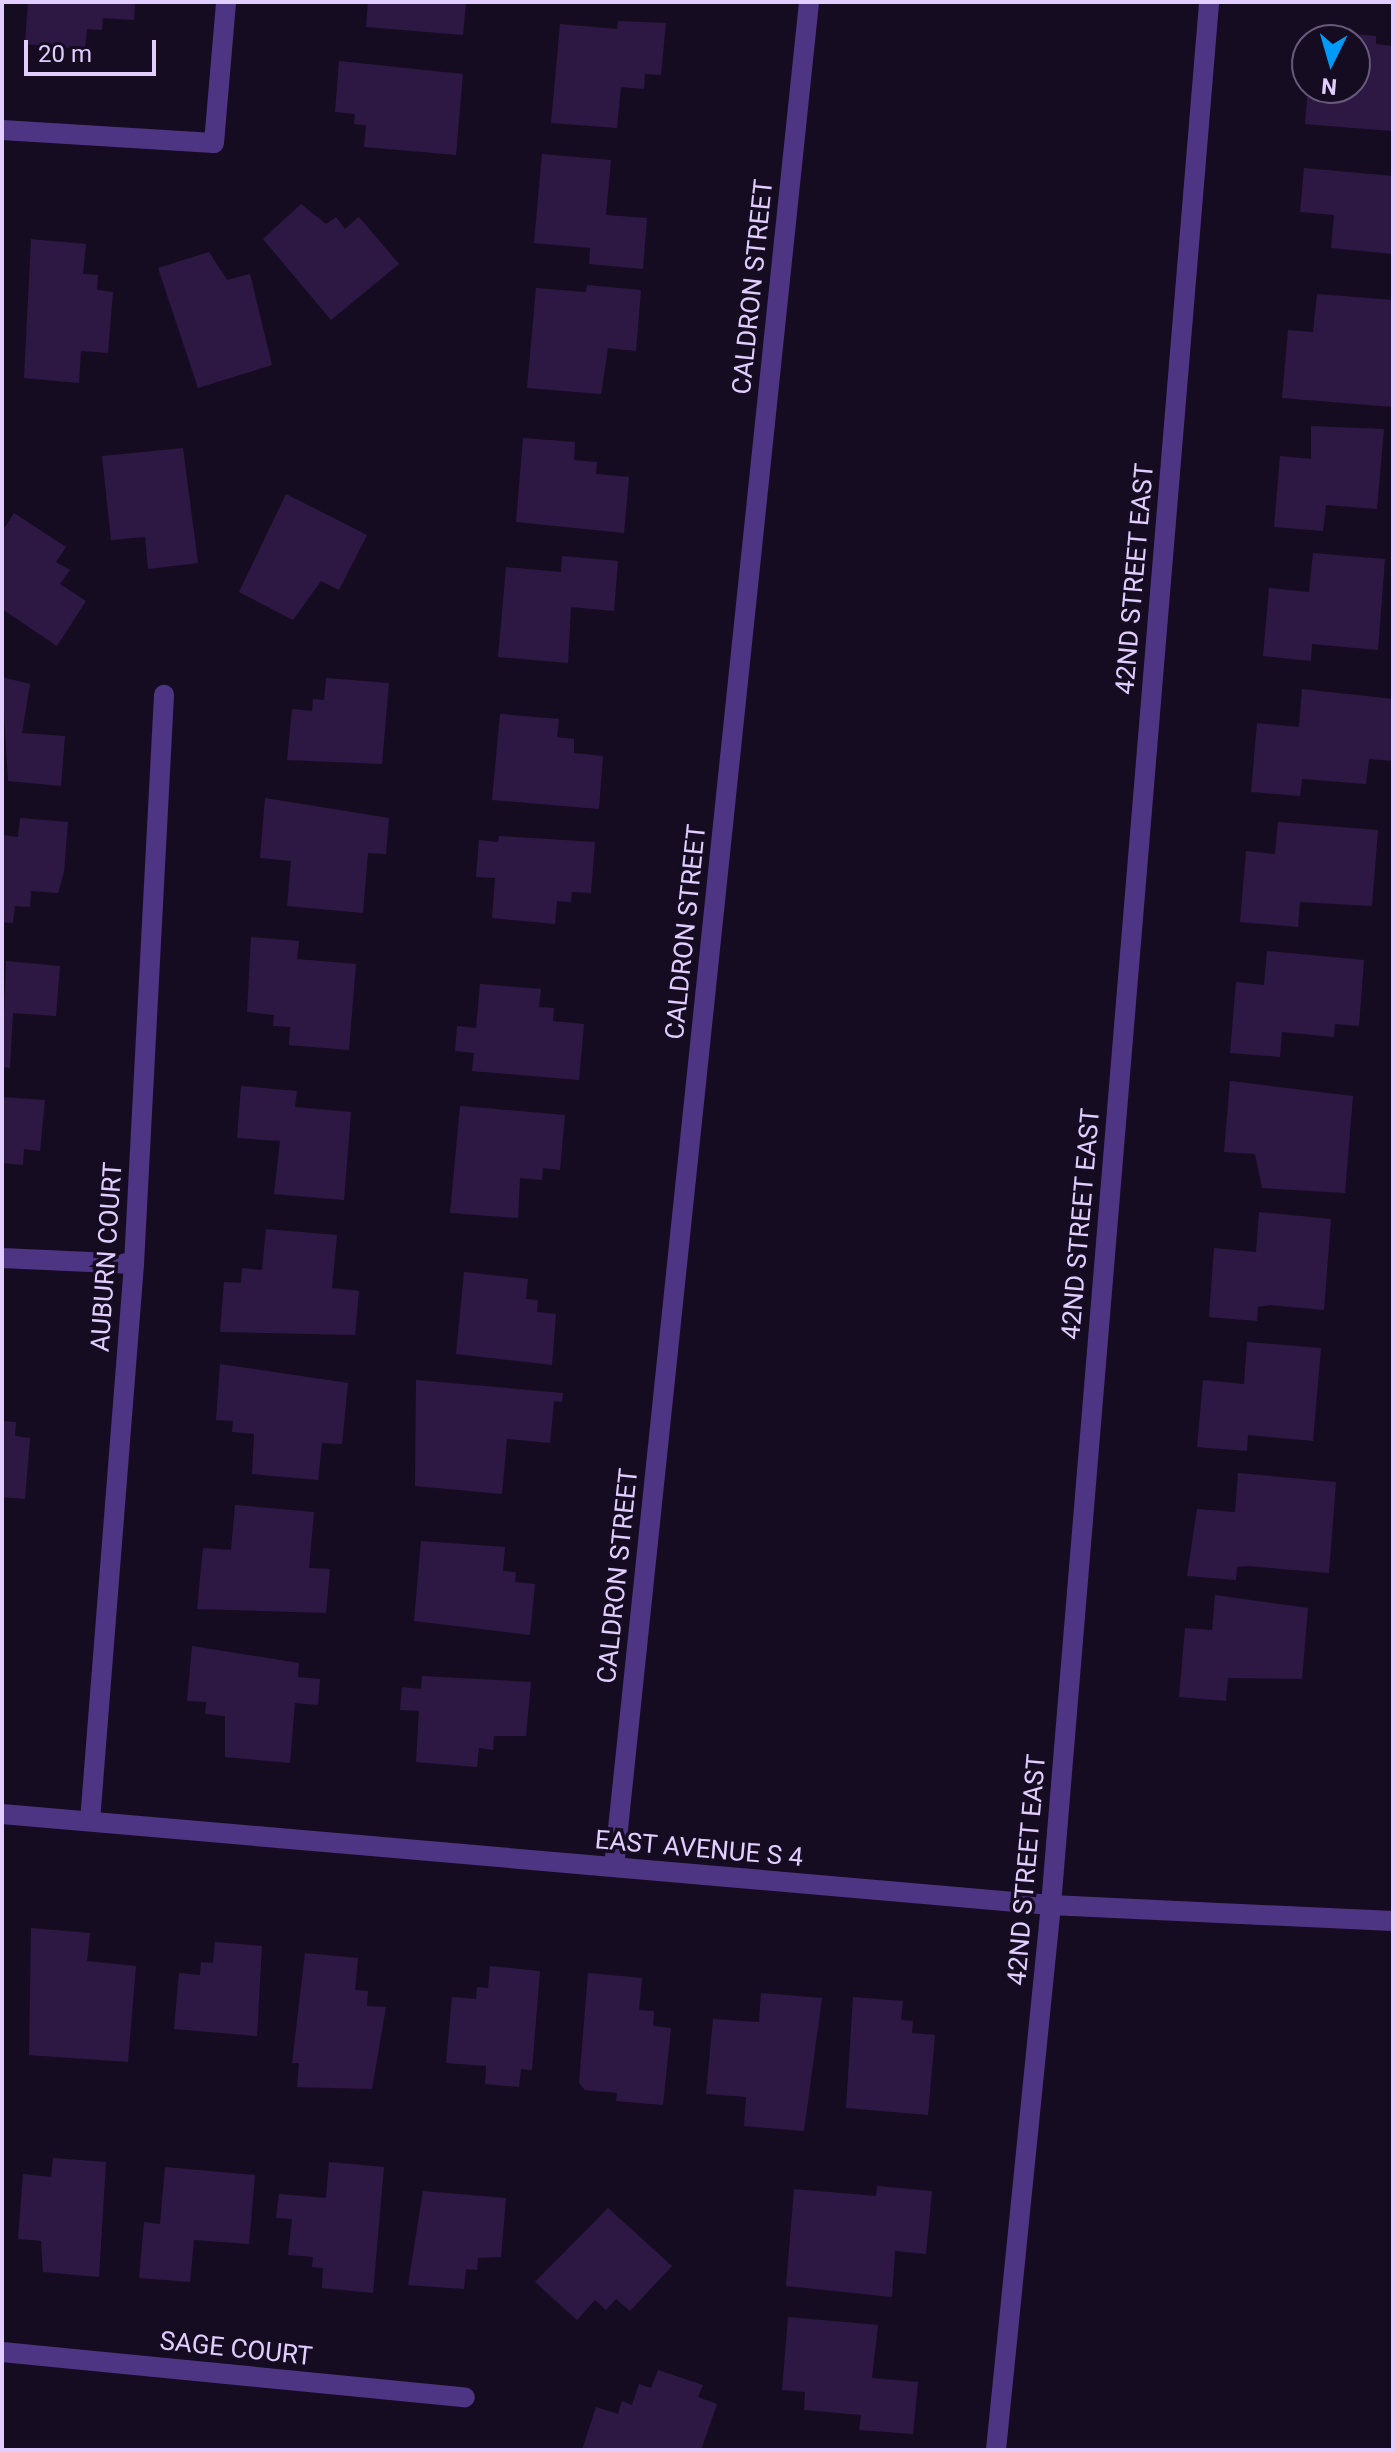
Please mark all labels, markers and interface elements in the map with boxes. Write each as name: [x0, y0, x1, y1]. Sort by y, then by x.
scale bar: [28, 24, 160, 74]
north arrow: [1291, 24, 1371, 104]
text: 20 m: [38, 40, 92, 68]
text: N: [1320, 73, 1338, 100]
street label: CALDRON STREET: [726, 178, 780, 396]
street label: 42ND STREET EAST: [1109, 462, 1161, 696]
street label: CALDRON STREET: [659, 823, 713, 1041]
street label: 42ND STREET EAST: [1055, 1107, 1107, 1341]
street label: AUBURN COURT: [85, 1161, 129, 1353]
street label: CALDRON STREET: [591, 1467, 645, 1685]
street label: 42ND STREET EAST: [1001, 1753, 1053, 1987]
street label: EAST AVENUE S 4: [593, 1824, 805, 1874]
street label: SAGE COURT: [158, 2325, 314, 2373]

